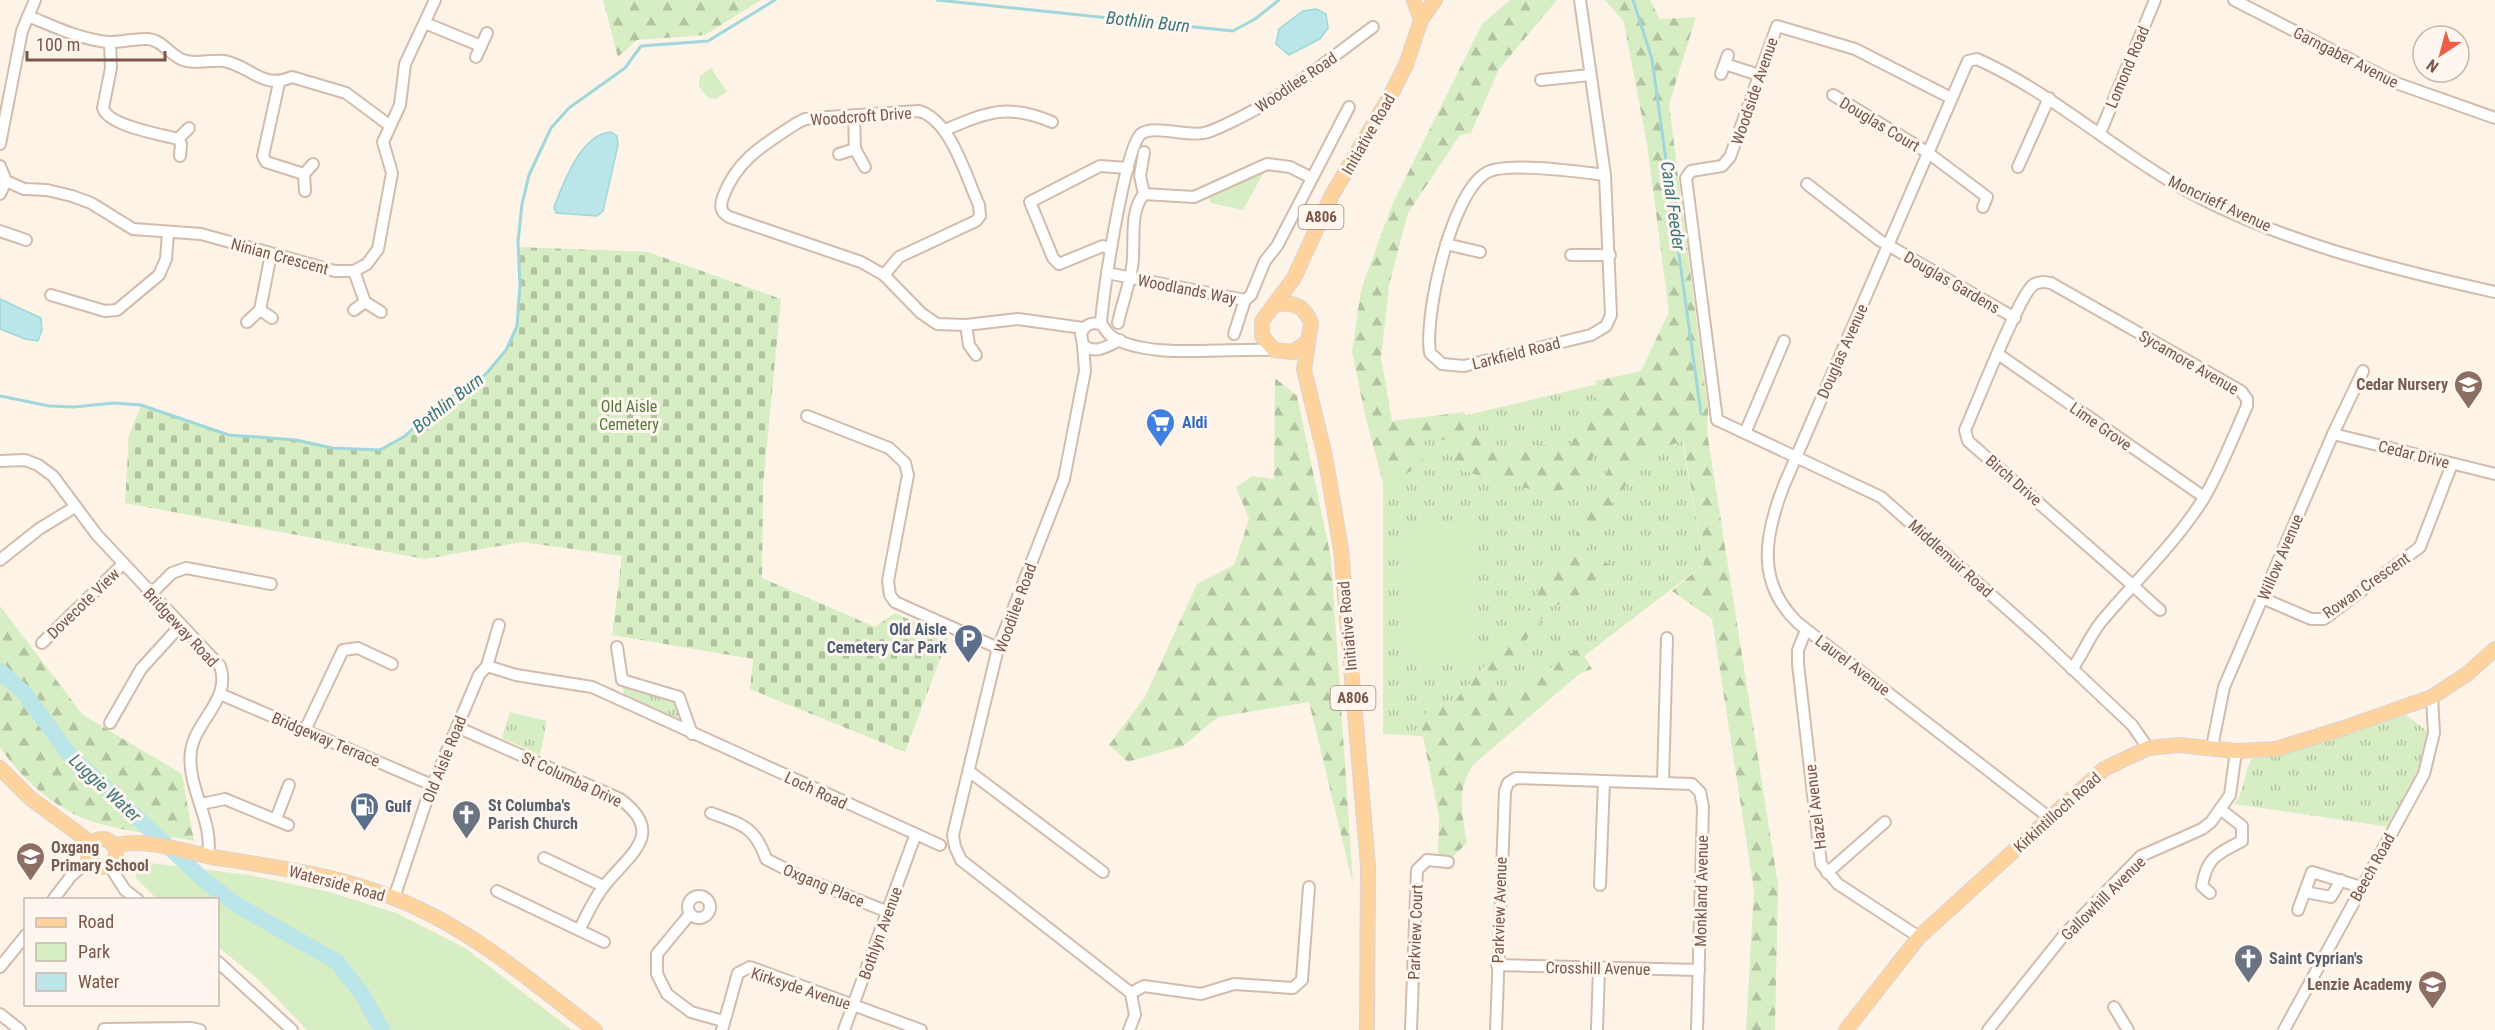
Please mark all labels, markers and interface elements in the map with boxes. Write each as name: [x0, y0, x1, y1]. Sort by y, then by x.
water label: Bothlin Burn: [1105, 7, 1191, 36]
street label: Lomond Road: [2102, 23, 2153, 111]
street label: Garngaber Avenue: [2290, 23, 2401, 92]
scale bar: [27, 24, 165, 62]
north arrow: [2411, 24, 2471, 84]
text: 100 m: [36, 34, 80, 55]
street label: Woodside Avenue: [1727, 35, 1782, 147]
street label: Woodilee Road: [1252, 48, 1341, 117]
text: N: [2423, 55, 2442, 76]
street label: Initiative Road: [1338, 91, 1399, 178]
street label: Douglas Court: [1836, 93, 1923, 156]
street label: Woodcroft Drive: [810, 103, 912, 130]
water label: Canal Feeder: [1657, 160, 1690, 253]
street label: Moncrieff Avenue: [2165, 171, 2274, 236]
road number: A806: [1298, 205, 1344, 229]
street label: Ninian Crescent: [229, 234, 331, 279]
street label: Douglas Gardens: [1900, 247, 2003, 318]
street label: Woodlands Way: [1136, 271, 1238, 308]
street label: Douglas Avenue: [1813, 301, 1872, 401]
street label: Sycamore Avenue: [2136, 326, 2242, 399]
street label: Larkfield Road: [1470, 333, 1562, 374]
water label: Bothlin Burn: [408, 368, 487, 437]
school or university icon: Cedar Nursery: [2453, 368, 2485, 410]
place label: Cedar Nursery: [2356, 375, 2448, 394]
park label: Old Aisle Cemetery: [599, 397, 659, 434]
street label: Lime Grove: [2066, 398, 2135, 455]
supermarket icon: Aldi: [1145, 406, 1177, 448]
place label: Aldi: [1182, 413, 1208, 432]
street label: Cedar Drive: [2376, 436, 2451, 472]
street label: Birch Drive: [1982, 451, 2046, 510]
street label: Willow Avenue: [2254, 511, 2307, 603]
street label: Middlemuir Road: [1905, 516, 1997, 601]
street label: Rowan Crescent: [2319, 548, 2414, 622]
street label: Woodilee Road: [990, 561, 1040, 656]
street label: Dovecote View: [43, 564, 123, 643]
street label: Initiative Road: [1334, 580, 1361, 672]
street label: Bridgeway Road: [139, 584, 222, 671]
place label: Old Aisle Cemetery Car Park: [827, 620, 947, 657]
parking icon: Old Aisle Cemetery Car Park: [952, 622, 984, 664]
street label: Laurel Avenue: [1812, 631, 1894, 700]
road number: A806: [1330, 686, 1376, 710]
street label: Bridgeway Terrace: [269, 708, 383, 771]
street label: Old Aisle Road: [418, 713, 471, 805]
street label: St Columba Drive: [519, 748, 625, 811]
water label: Luggie Water: [65, 749, 146, 826]
street label: Hazel Avenue: [1801, 763, 1830, 850]
street label: Loch Road: [782, 768, 850, 813]
street label: Kirkintilloch Road: [2010, 768, 2105, 856]
fuel station icon: Gulf: [348, 790, 380, 832]
place label: St Columba's Parish Church: [488, 796, 578, 833]
place label: Gulf: [385, 797, 412, 816]
church icon: St Columba's Parish Church: [451, 798, 483, 840]
street label: Beech Road: [2346, 830, 2399, 904]
street label: Monkland Avenue: [1691, 835, 1712, 947]
place label: Oxgang Primary School: [51, 838, 149, 875]
school or university icon: Oxgang Primary School: [14, 840, 46, 882]
street label: Gallowhill Avenue: [2057, 852, 2149, 944]
street label: Parkview Avenue: [1488, 856, 1511, 964]
street label: Oxgang Place: [780, 860, 867, 911]
street label: Waterside Road: [287, 862, 387, 905]
street label: Bothlyn Avenue: [855, 884, 906, 982]
street label: Parkview Court: [1404, 884, 1427, 980]
legend: [24, 898, 219, 1006]
text: Road: [78, 911, 114, 932]
text: Park: [78, 941, 110, 962]
church icon: Saint Cyprian's: [2232, 942, 2264, 984]
place label: Saint Cyprian's: [2269, 949, 2363, 968]
street label: Crosshill Avenue: [1545, 958, 1651, 979]
street label: Kirksyde Avenue: [749, 963, 853, 1014]
school or university icon: Lenzie Academy: [2417, 968, 2449, 1010]
text: Water: [78, 971, 120, 992]
place label: Lenzie Academy: [2307, 975, 2412, 994]

